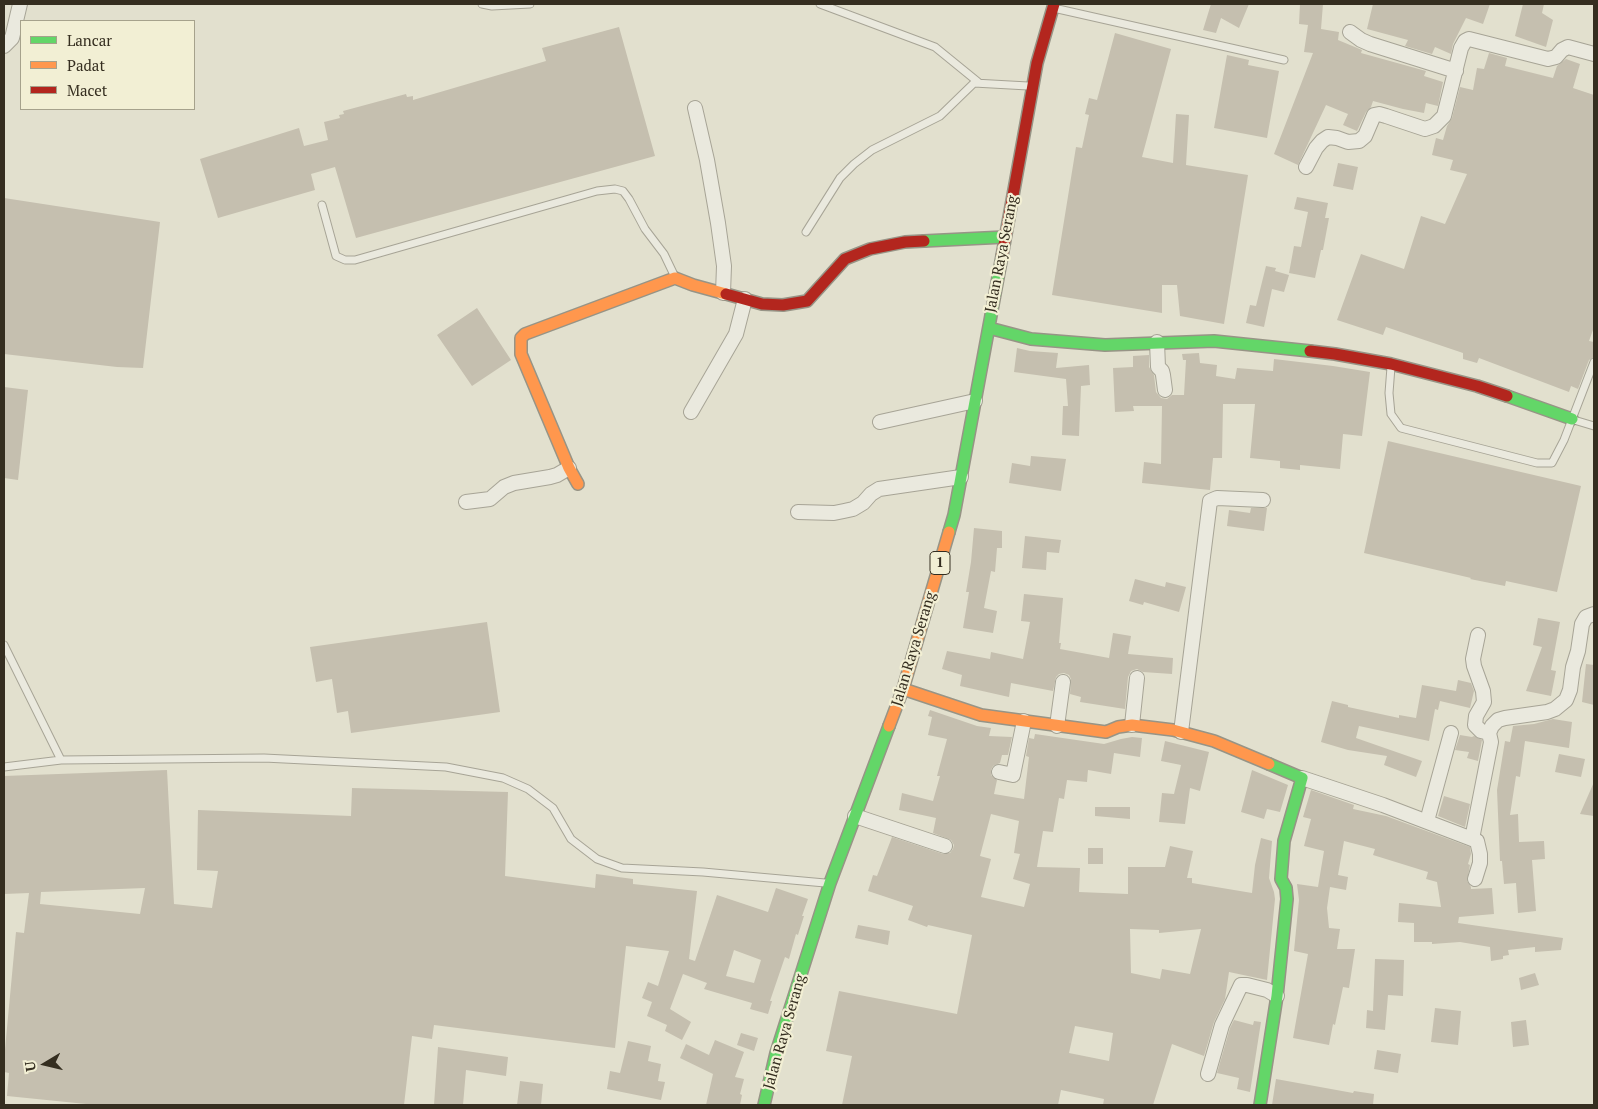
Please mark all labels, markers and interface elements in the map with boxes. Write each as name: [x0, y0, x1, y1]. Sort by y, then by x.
legend: [20, 20, 195, 110]
text: Lancar: [67, 30, 112, 50]
text: Padat: [67, 55, 105, 75]
text: Macet: [67, 80, 107, 100]
street label: Jalan Raya Serang: [982, 194, 1022, 314]
road number: 1: [930, 552, 950, 574]
street label: Jalan Raya Serang: [888, 589, 940, 709]
street label: Jalan Raya Serang: [760, 972, 810, 1092]
north arrow: [20, 1039, 70, 1089]
text: U: [20, 1060, 40, 1073]

